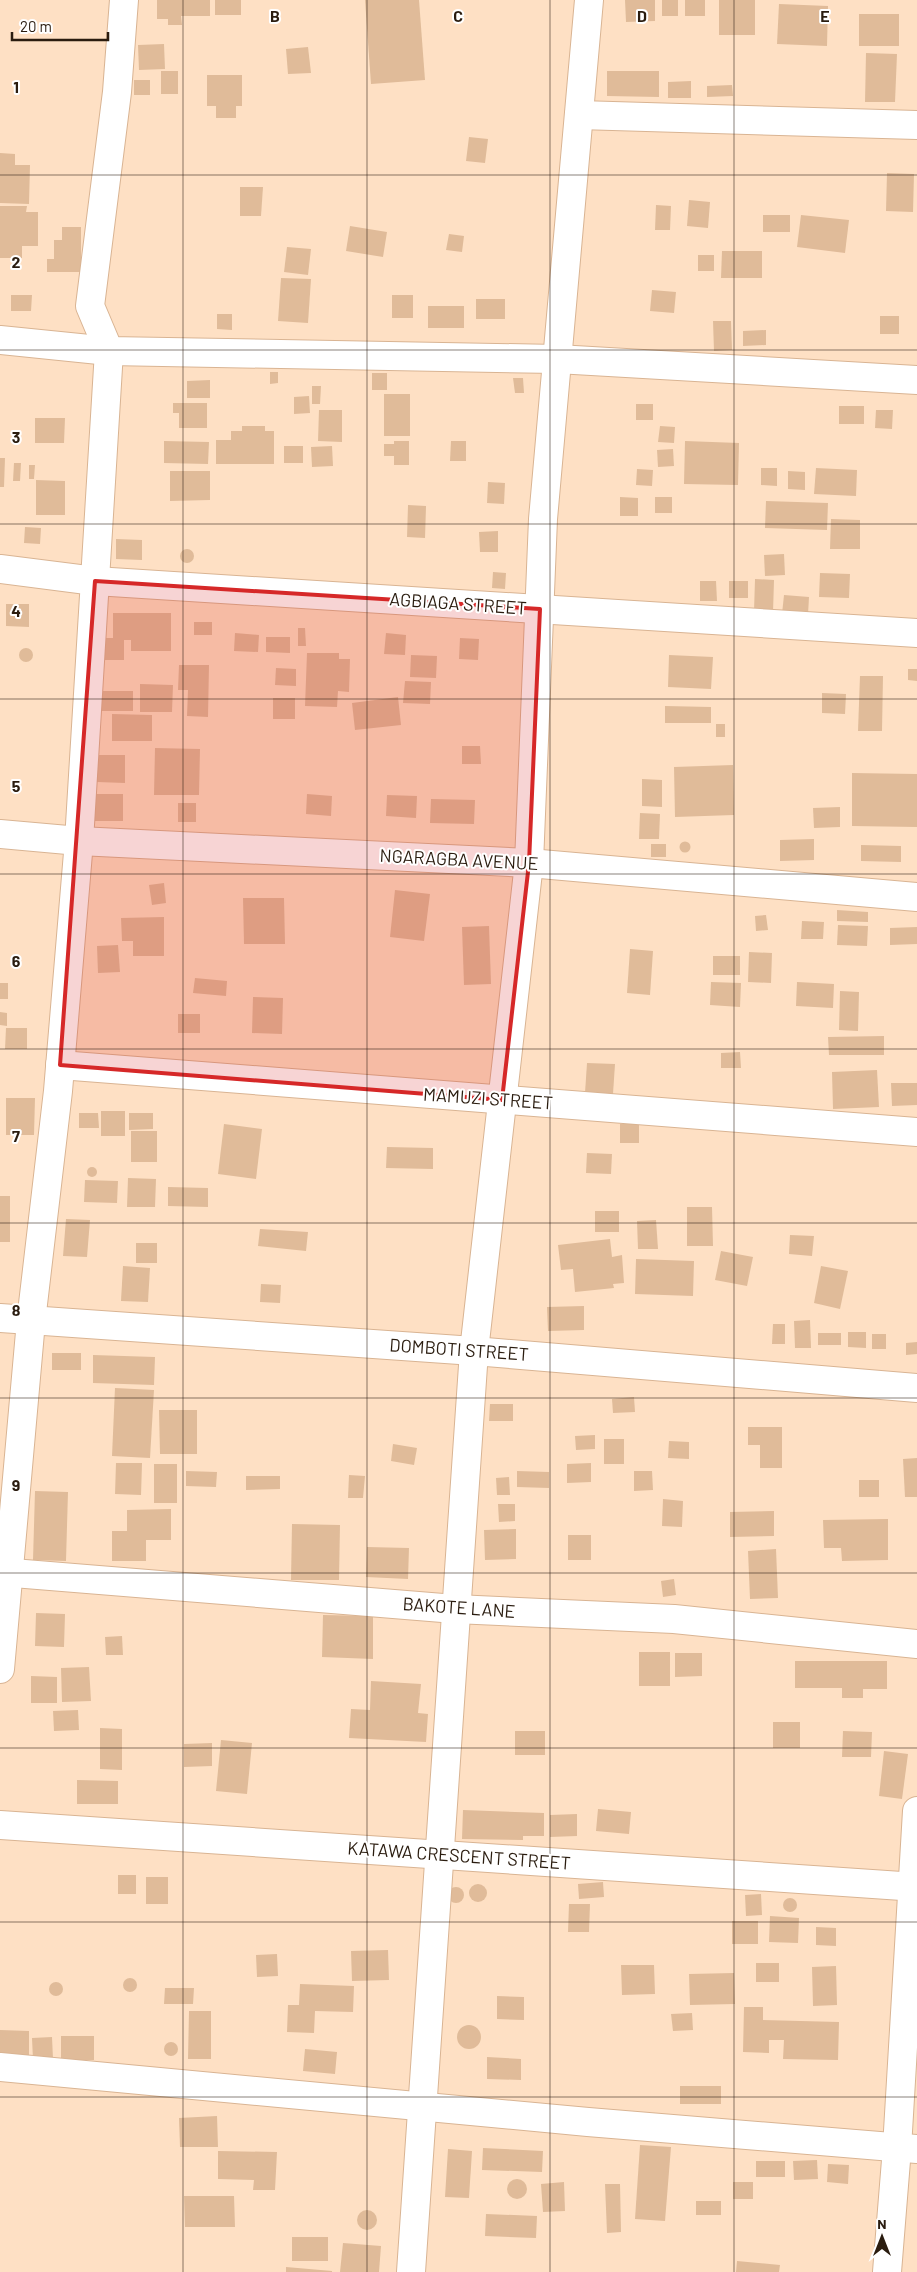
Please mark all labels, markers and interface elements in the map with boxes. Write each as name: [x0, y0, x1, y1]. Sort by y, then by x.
text: B: [270, 6, 280, 25]
text: C: [453, 6, 463, 25]
text: D: [637, 6, 647, 25]
text: E: [820, 6, 830, 25]
scale bar: [12, 10, 109, 42]
text: 20 m: [20, 17, 52, 35]
text: 1: [13, 77, 19, 96]
text: 2: [12, 252, 21, 271]
text: 3: [12, 427, 20, 446]
street label: AGBIAGA STREET: [389, 587, 527, 619]
text: 4: [11, 601, 21, 620]
text: 5: [12, 776, 21, 795]
street label: NGARAGBA AVENUE: [379, 844, 539, 874]
text: 6: [12, 951, 21, 970]
street label: MAMUZI STREET: [423, 1082, 554, 1114]
text: 7: [12, 1126, 20, 1145]
text: 8: [12, 1300, 21, 1319]
street label: DOMBOTI STREET: [389, 1333, 529, 1365]
text: 9: [12, 1475, 20, 1494]
street label: BAKOTE LANE: [402, 1592, 516, 1622]
street label: KATAWA CRESCENT STREET: [347, 1836, 571, 1874]
north arrow: [857, 2212, 907, 2262]
text: N: [877, 2215, 887, 2232]

